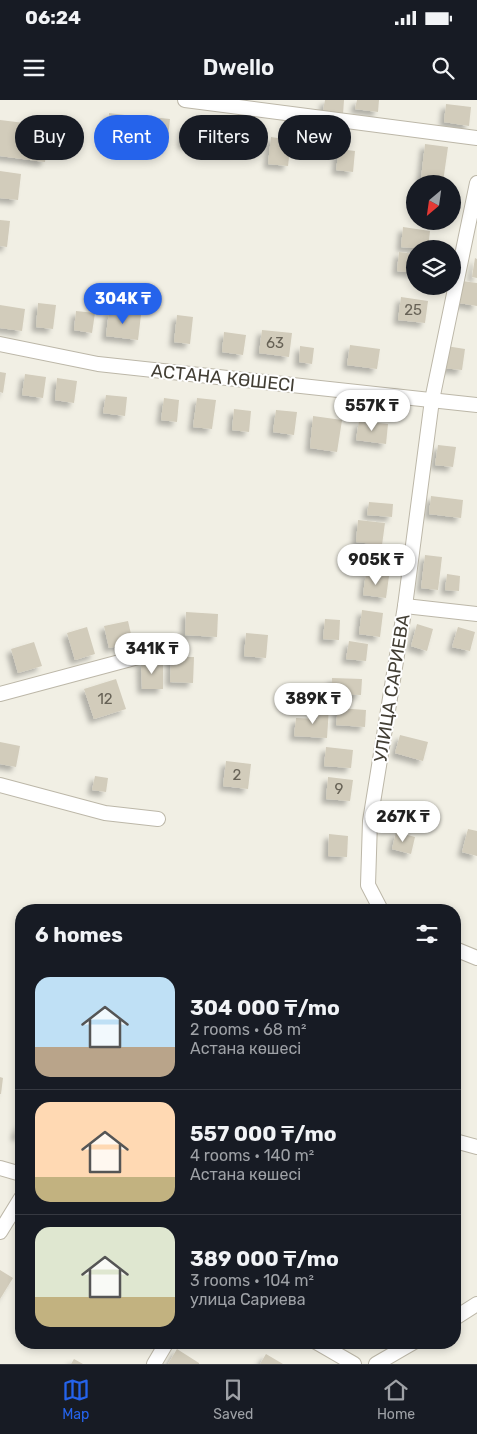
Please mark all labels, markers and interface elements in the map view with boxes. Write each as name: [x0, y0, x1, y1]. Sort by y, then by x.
text: 06:24: [25, 6, 81, 29]
icon: menu: [20, 54, 48, 82]
text: Dwello: [203, 54, 274, 81]
icon: search: [429, 54, 457, 82]
chip: Buy: [15, 115, 84, 160]
chip: Rent: [94, 115, 169, 160]
chip: Filters: [179, 115, 268, 160]
chip: New: [278, 115, 351, 160]
north arrow: [406, 175, 461, 230]
map controls: [406, 175, 461, 295]
button: layers: [406, 240, 461, 295]
pin: 304K ₸: [82, 282, 164, 325]
text: 304K ₸: [95, 289, 151, 308]
house number: 25: [404, 301, 422, 319]
house number: 63: [266, 334, 284, 352]
street label: АСТАНА КӨШЕСІ: [150, 360, 296, 396]
pin: 557K ₸: [331, 390, 413, 432]
text: 557K ₸: [345, 396, 399, 415]
pin: 905K ₸: [335, 544, 417, 586]
text: 905K ₸: [348, 550, 404, 569]
street label: УЛИЦА САРИЕВА: [369, 612, 415, 764]
pin: 341K ₸: [111, 632, 193, 675]
text: 341K ₸: [125, 639, 179, 658]
pin: 389K ₸: [272, 682, 354, 725]
text: 389K ₸: [285, 689, 341, 708]
house number: 12: [97, 690, 113, 708]
house number: 2: [233, 766, 242, 784]
house number: 9: [335, 780, 344, 798]
pin: 267K ₸: [362, 800, 444, 843]
text: 267K ₸: [376, 807, 430, 826]
icon: filters: [413, 920, 441, 948]
text: 6 homes: [35, 922, 123, 947]
text: 304 000 ₸/mo: [190, 995, 340, 1020]
icon: home: [75, 997, 135, 1057]
text: 2 rooms · 68 m²: [190, 1020, 307, 1039]
text: Астана көшесі: [190, 1039, 301, 1058]
text: 557 000 ₸/mo: [190, 1121, 337, 1146]
icon: home: [75, 1122, 135, 1182]
text: 4 rooms · 140 m²: [190, 1146, 314, 1165]
text: Астана көшесі: [190, 1165, 301, 1184]
text: 389 000 ₸/mo: [190, 1246, 339, 1271]
icon: home: [75, 1247, 135, 1307]
text: 3 rooms · 104 m²: [190, 1271, 314, 1290]
text: улица Сариева: [190, 1290, 305, 1309]
tab: Map: [62, 1376, 90, 1423]
tab: Saved: [213, 1376, 253, 1423]
tab: Home: [377, 1376, 415, 1423]

